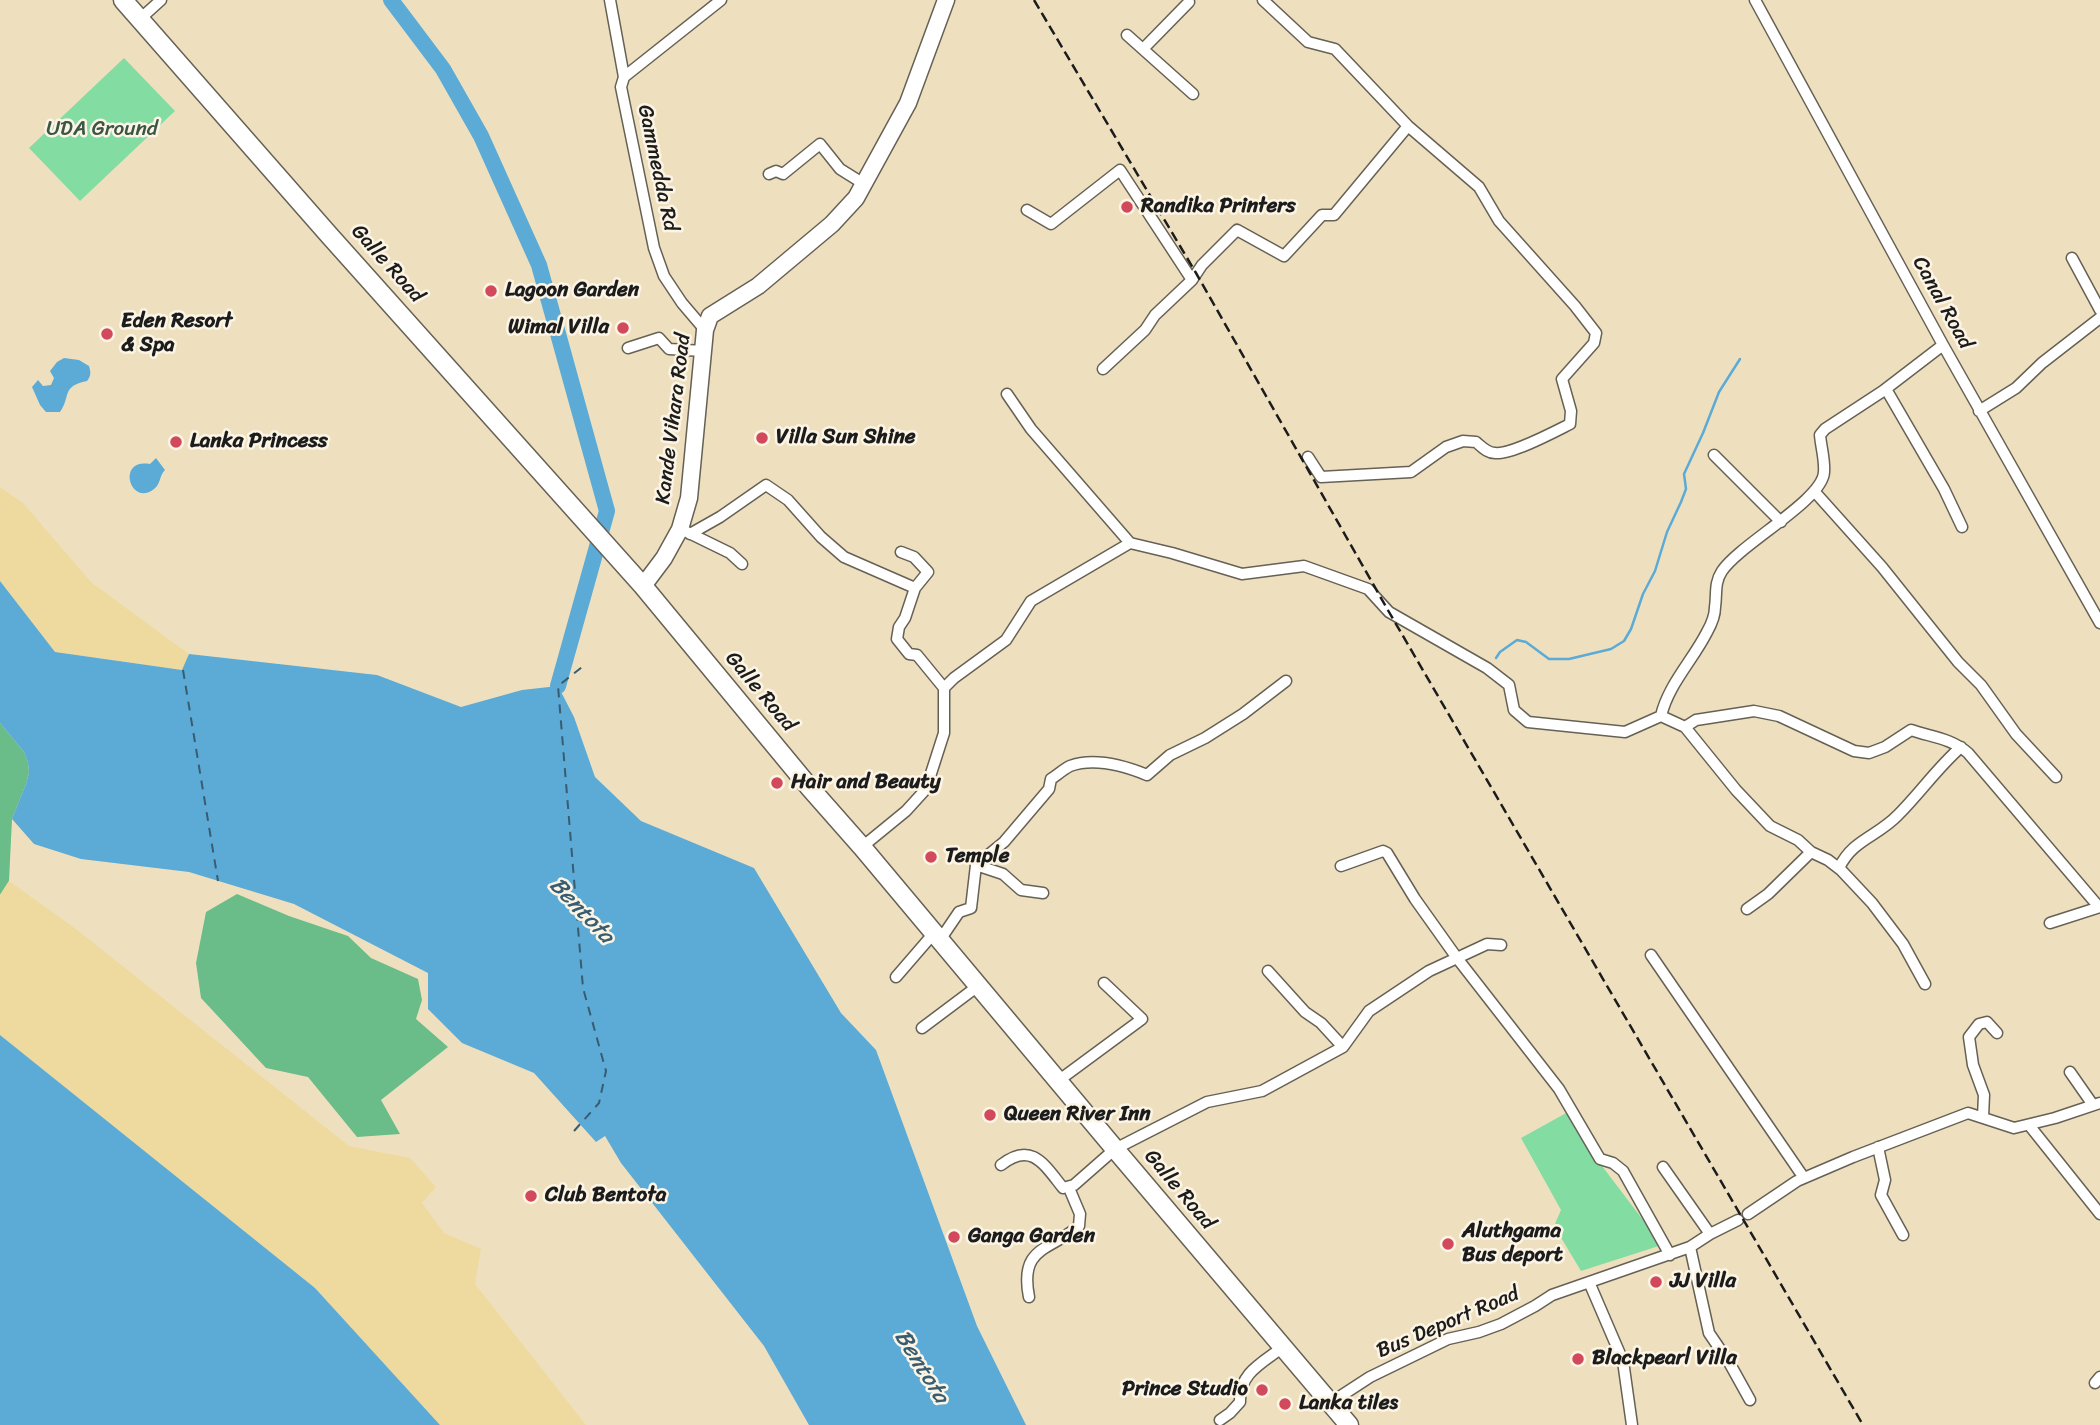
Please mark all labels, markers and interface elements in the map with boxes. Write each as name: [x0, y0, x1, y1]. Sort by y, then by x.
street label: Gammedda Rd: [631, 102, 683, 234]
park label: UDA Ground: [46, 117, 158, 143]
place label: Randika Printers: [1141, 194, 1296, 220]
marker: Randika Printers: [1119, 199, 1135, 215]
street label: Galle Road: [345, 220, 429, 308]
street label: Canal Road: [1906, 252, 1978, 354]
place label: Lagoon Garden: [505, 278, 639, 304]
marker: Lagoon Garden: [483, 283, 499, 299]
place label: Eden Resort & Spa: [121, 309, 232, 359]
place label: Wimal Villa: [508, 315, 609, 341]
marker: Wimal Villa: [615, 320, 631, 336]
marker: Eden Resort & Spa: [99, 326, 115, 342]
street label: Kande Vihara Road: [651, 332, 697, 506]
place label: Villa Sun Shine: [776, 425, 916, 451]
place label: Lanka Princess: [190, 429, 328, 455]
marker: Villa Sun Shine: [754, 430, 770, 446]
marker: Lanka Princess: [168, 434, 184, 450]
street label: Galle Road: [719, 647, 801, 737]
place label: Hair and Beauty: [791, 770, 941, 796]
marker: Hair and Beauty: [769, 775, 785, 791]
place label: Temple: [945, 844, 1010, 870]
marker: Temple: [923, 849, 939, 865]
water label: Bentota: [543, 872, 619, 950]
place label: Queen River Inn: [1004, 1102, 1151, 1128]
marker: Queen River Inn: [982, 1107, 998, 1123]
street label: Galle Road: [1138, 1145, 1220, 1235]
place label: Club Bentota: [545, 1183, 666, 1209]
marker: Club Bentota: [523, 1188, 539, 1204]
place label: Aluthgama Bus deport: [1462, 1219, 1563, 1269]
place label: Ganga Garden: [968, 1224, 1095, 1250]
marker: Ganga Garden: [946, 1229, 962, 1245]
marker: Aluthgama Bus deport: [1440, 1236, 1456, 1252]
place label: JJ Villa: [1670, 1269, 1736, 1295]
marker: JJ Villa: [1648, 1274, 1664, 1290]
street label: Bus Deport Road: [1373, 1282, 1523, 1364]
water label: Bentota: [888, 1325, 954, 1409]
place label: Blackpearl Villa: [1592, 1346, 1737, 1372]
marker: Blackpearl Villa: [1570, 1351, 1586, 1367]
place label: Prince Studio: [1122, 1377, 1248, 1403]
marker: Prince Studio: [1254, 1382, 1270, 1398]
place label: Lanka tiles: [1299, 1391, 1398, 1417]
marker: Lanka tiles: [1277, 1396, 1293, 1412]

